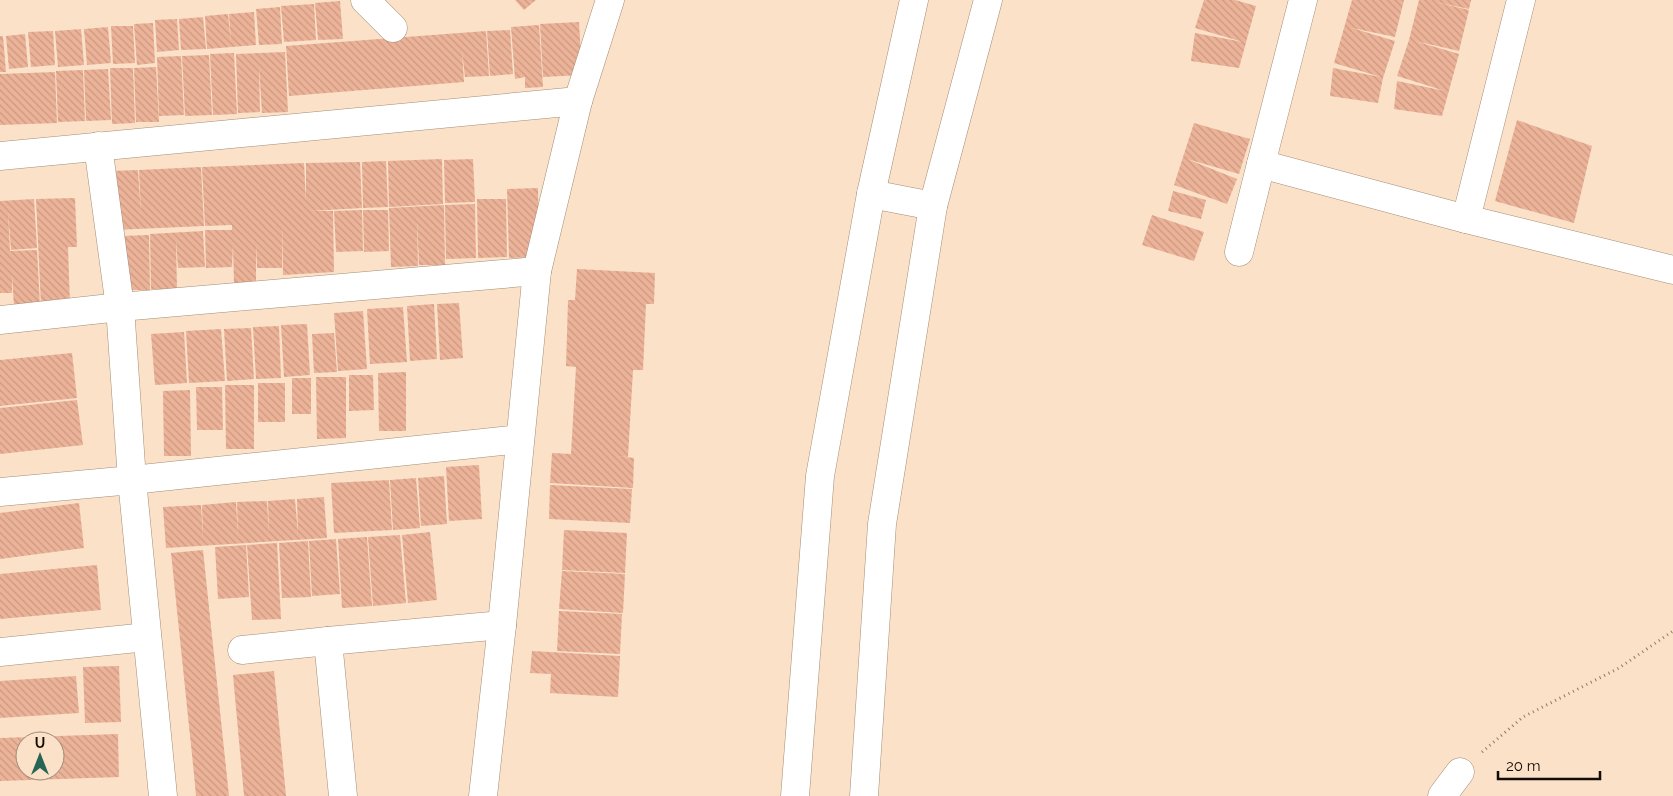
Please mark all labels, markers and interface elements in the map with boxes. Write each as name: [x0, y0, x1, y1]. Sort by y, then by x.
north arrow: [15, 731, 65, 781]
text: U: [35, 735, 45, 751]
scale bar: [1498, 748, 1600, 780]
text: 20 m: [1506, 757, 1541, 775]

